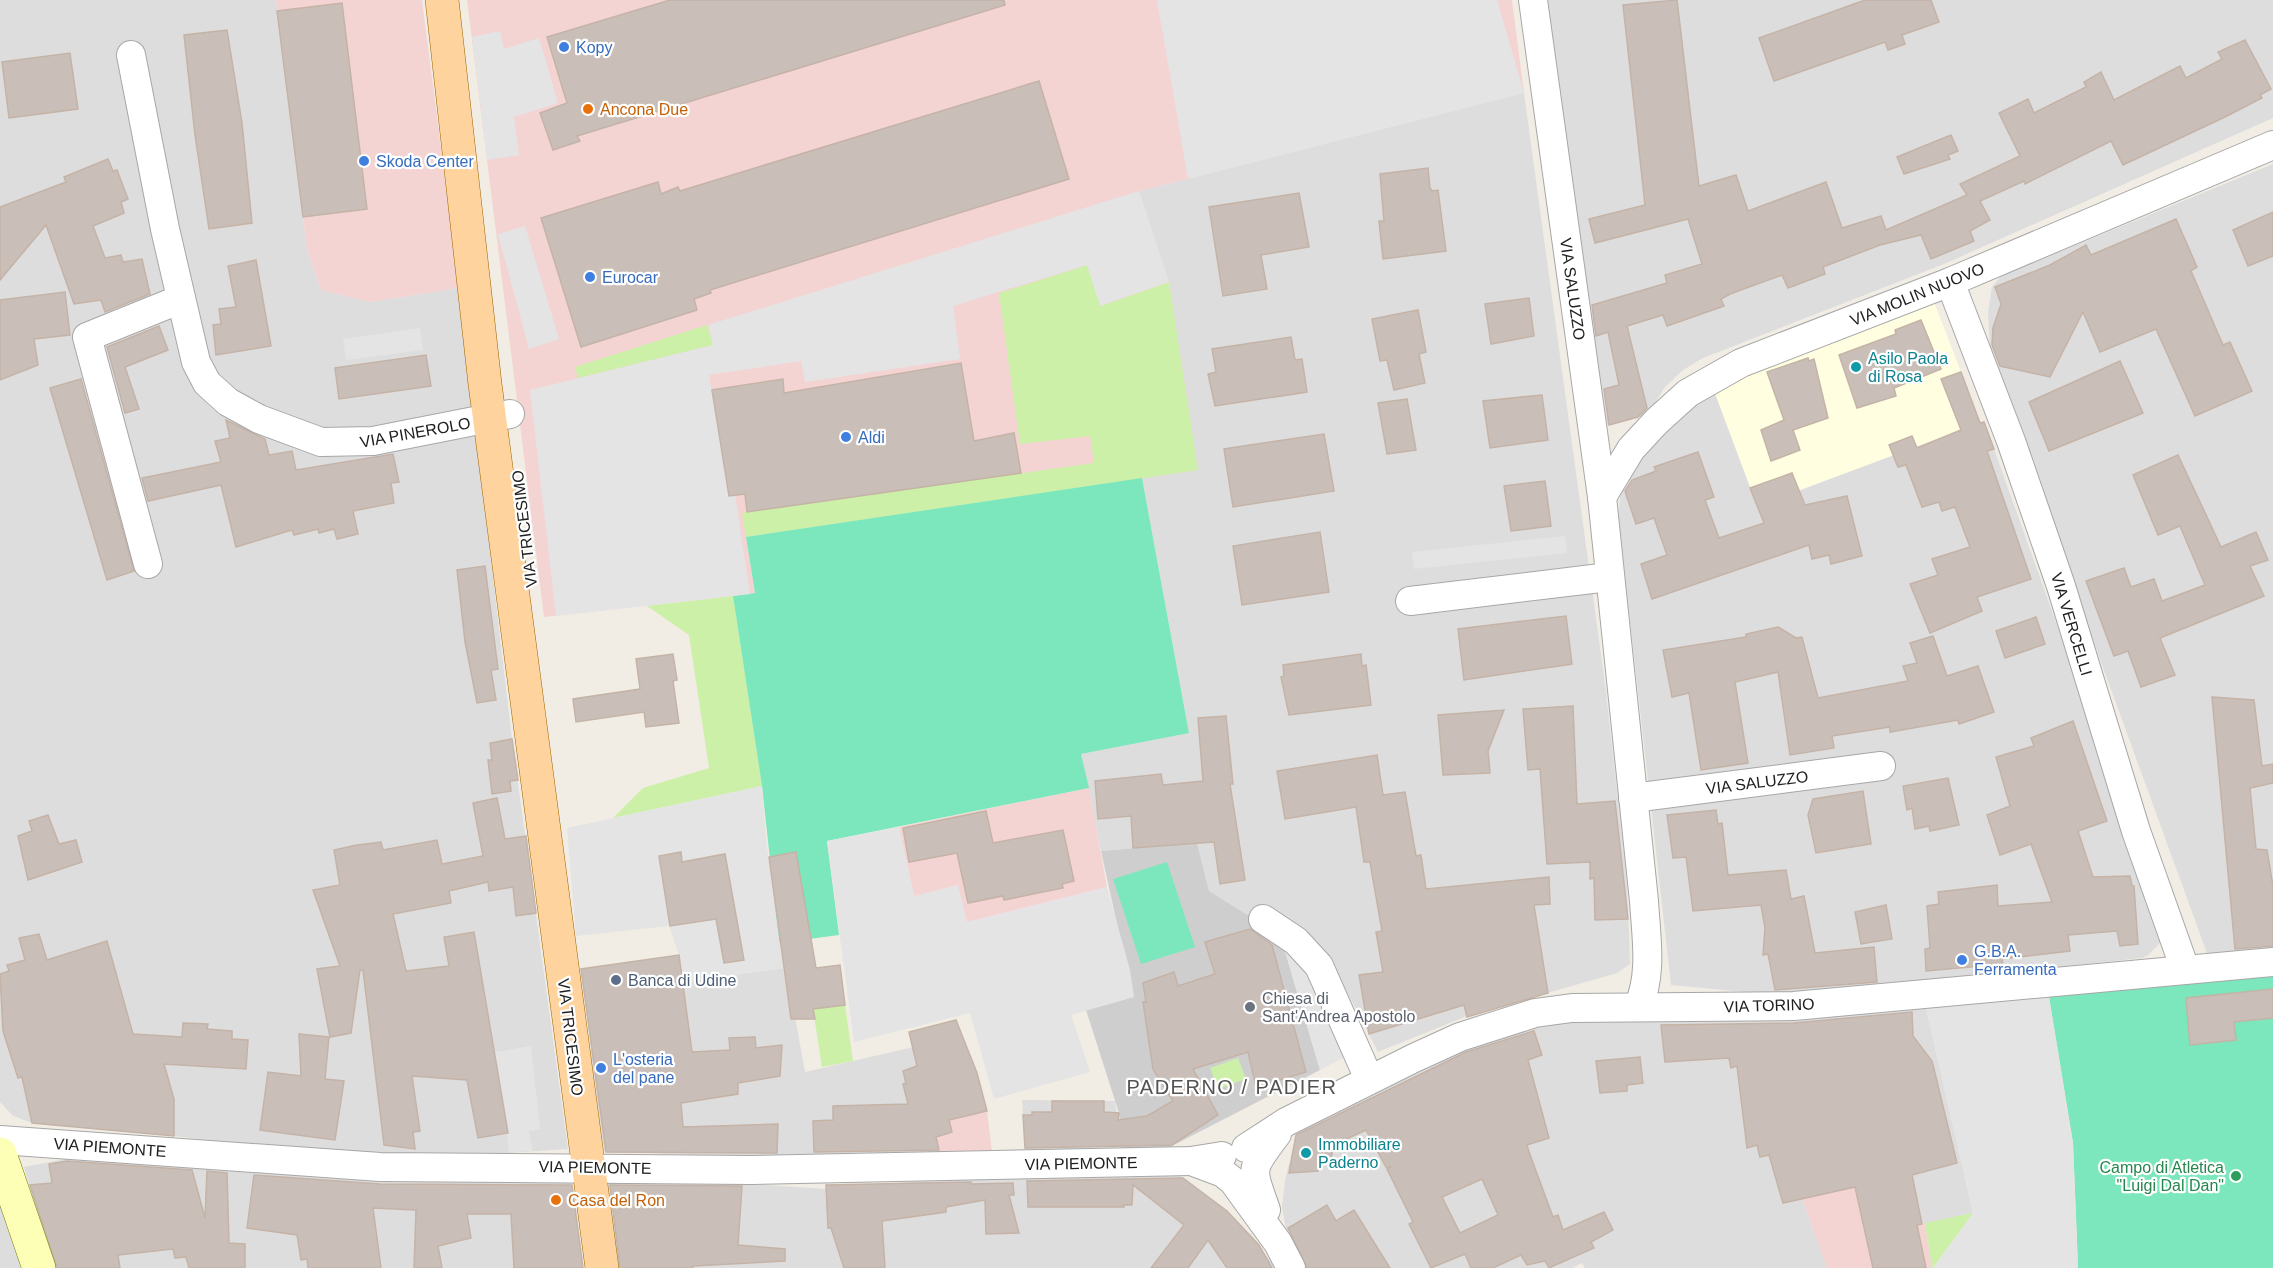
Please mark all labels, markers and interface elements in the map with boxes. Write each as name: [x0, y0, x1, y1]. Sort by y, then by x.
place label: Kopy: [576, 39, 612, 56]
marker: Kopy: [557, 40, 571, 54]
place label: Ancona Due: [600, 101, 688, 118]
marker: Ancona Due: [581, 102, 595, 116]
place label: Skoda Center: [376, 153, 475, 170]
marker: Skoda Center: [357, 154, 371, 168]
street label: VIA SALUZZO: [1557, 237, 1588, 341]
street label: VIA MOLIN NUOVO: [1848, 260, 1987, 329]
place label: Eurocar: [602, 269, 659, 286]
marker: Eurocar: [583, 270, 597, 284]
place label: Asilo Paola di Rosa: [1868, 350, 1948, 385]
marker: Asilo Paola di Rosa: [1849, 360, 1863, 374]
street label: VIA PINEROLO: [358, 414, 472, 451]
place label: Aldi: [858, 429, 885, 446]
marker: Aldi: [839, 430, 853, 444]
street label: VIA TRICESIMO: [509, 469, 540, 589]
street label: VIA VERCELLI: [2048, 571, 2095, 678]
street label: VIA SALUZZO: [1705, 768, 1809, 797]
place label: G.B.A. Ferramenta: [1974, 943, 2057, 978]
marker: G.B.A. Ferramenta: [1955, 953, 1969, 967]
place label: Banca di Udine: [628, 972, 737, 989]
marker: Banca di Udine: [609, 973, 623, 987]
street label: VIA TRICESIMO: [555, 977, 586, 1097]
place label: Chiesa di Sant'Andrea Apostolo: [1262, 990, 1415, 1025]
street label: VIA TORINO: [1723, 995, 1815, 1016]
marker: Chiesa di Sant'Andrea Apostolo: [1243, 1000, 1257, 1014]
place label: L'osteria del pane: [613, 1051, 674, 1086]
marker: L'osteria del pane: [594, 1061, 608, 1075]
district label: PADERNO / PADIER: [1126, 1076, 1338, 1098]
street label: VIA PIEMONTE: [53, 1135, 167, 1160]
place label: Immobiliare Paderno: [1318, 1136, 1401, 1171]
marker: Immobiliare Paderno: [1299, 1146, 1313, 1160]
street label: VIA PIEMONTE: [1024, 1154, 1138, 1173]
street label: VIA PIEMONTE: [538, 1158, 652, 1177]
place label: Campo di Atletica "Luigi Dal Dan": [2099, 1159, 2224, 1194]
marker: Campo di Atletica "Luigi Dal Dan": [2229, 1169, 2243, 1183]
place label: Casa del Ron: [568, 1192, 665, 1209]
marker: Casa del Ron: [549, 1193, 563, 1207]

